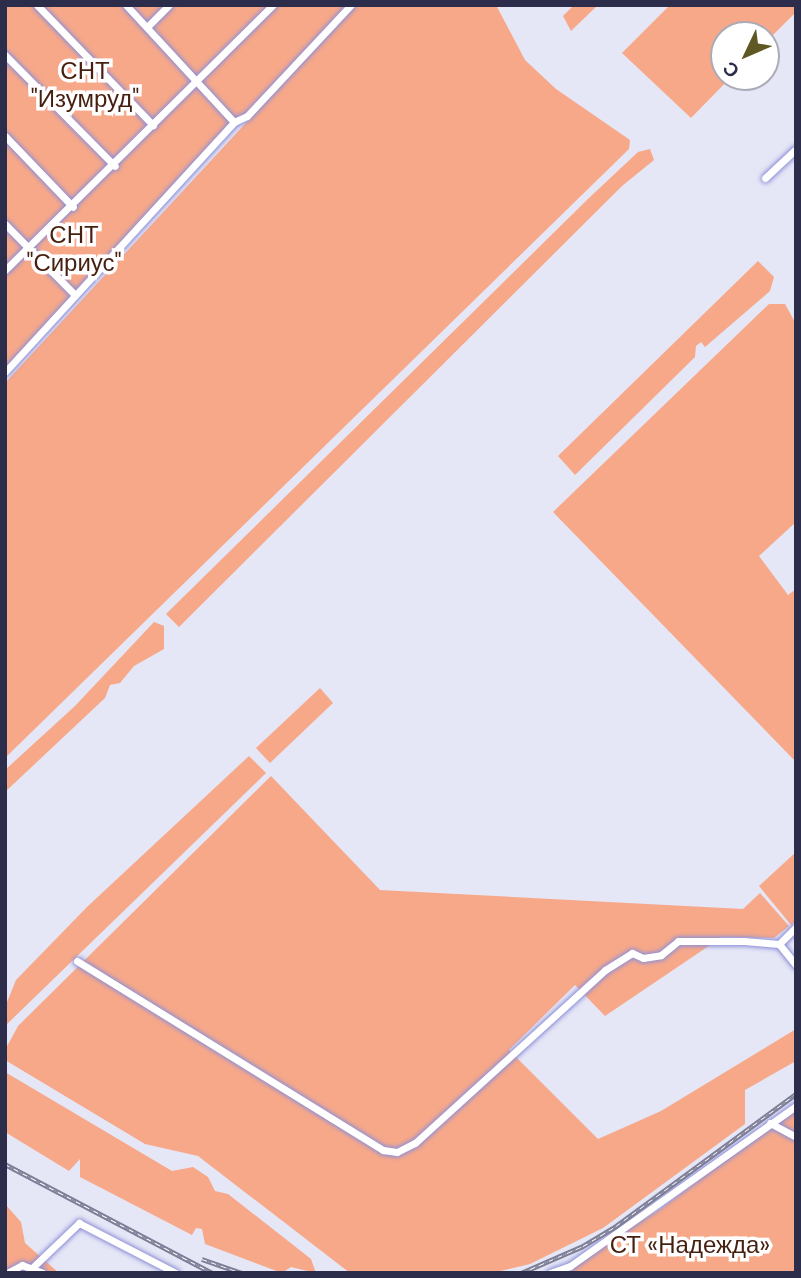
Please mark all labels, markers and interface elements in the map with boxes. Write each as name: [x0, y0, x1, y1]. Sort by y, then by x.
north arrow: [710, 21, 780, 91]
text: С: [717, 56, 745, 83]
park label: СНТ "Изумруд": [31, 57, 139, 113]
park label: СНТ "Сириус": [26, 221, 122, 277]
park label: СТ «Надежда»: [610, 1231, 770, 1259]

